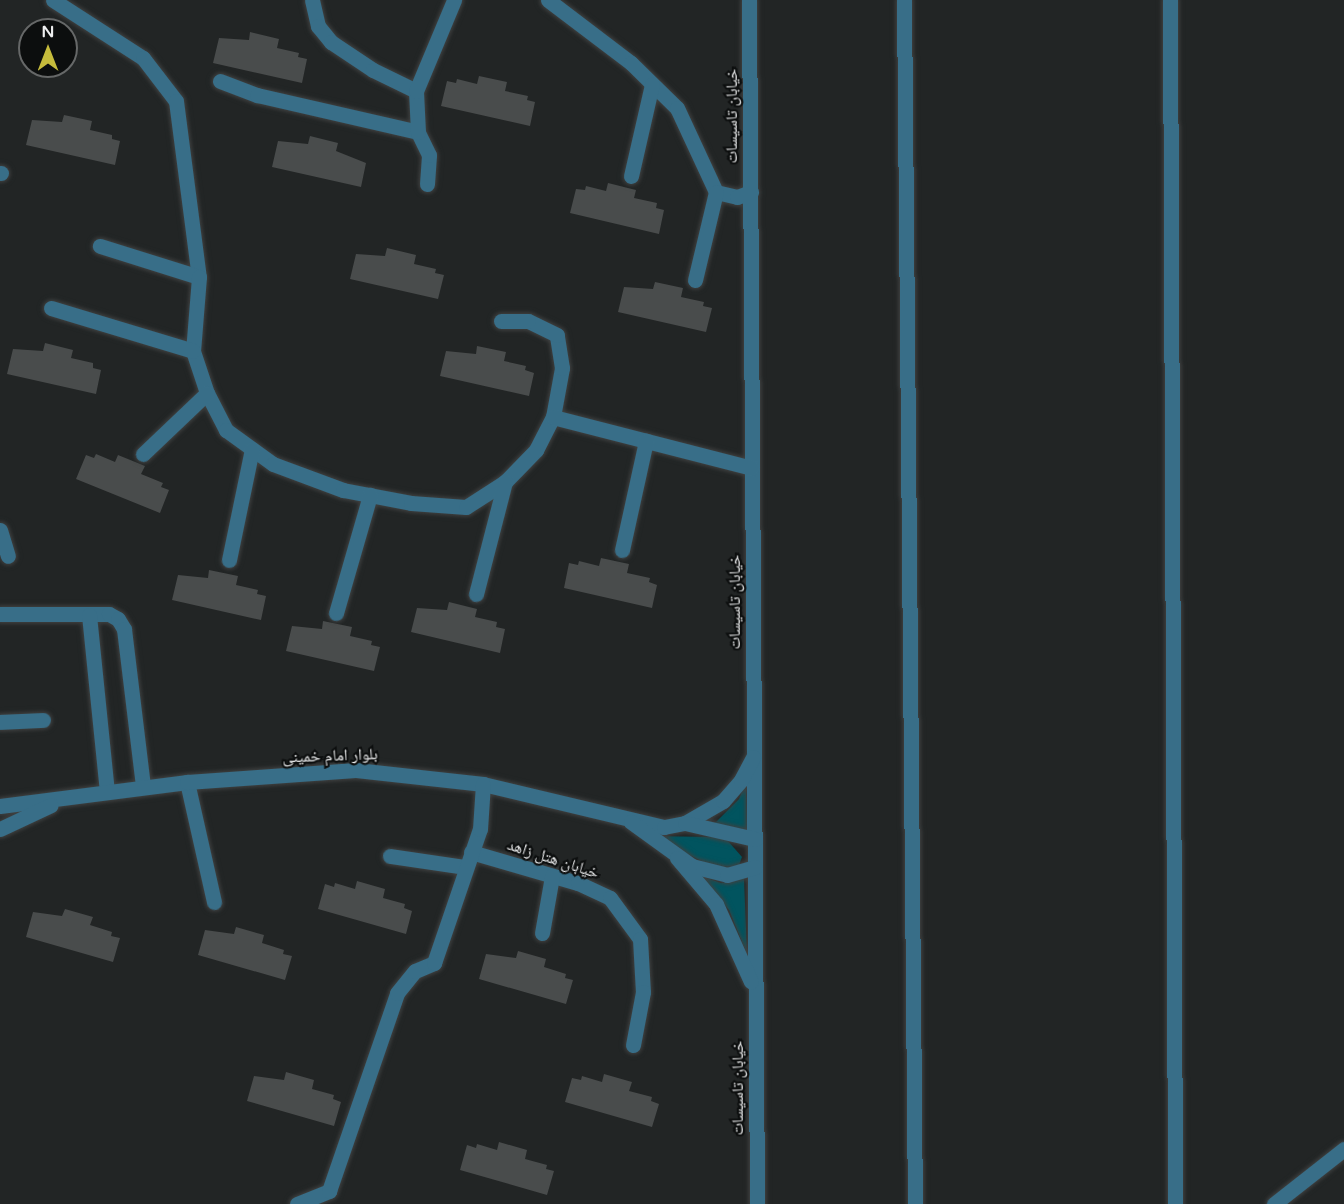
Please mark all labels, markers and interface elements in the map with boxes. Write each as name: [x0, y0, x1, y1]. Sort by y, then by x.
north arrow: [18, 18, 78, 78]
text: N: [42, 22, 54, 42]
street label: خیابان تاسیسات: [722, 69, 742, 163]
street label: خیابان تاسیسات: [725, 555, 745, 649]
street label: بلوار امام خمینی: [282, 745, 378, 767]
street label: خیابان هتل زاهد: [505, 835, 601, 883]
street label: خیابان تاسیسات: [728, 1041, 748, 1135]

